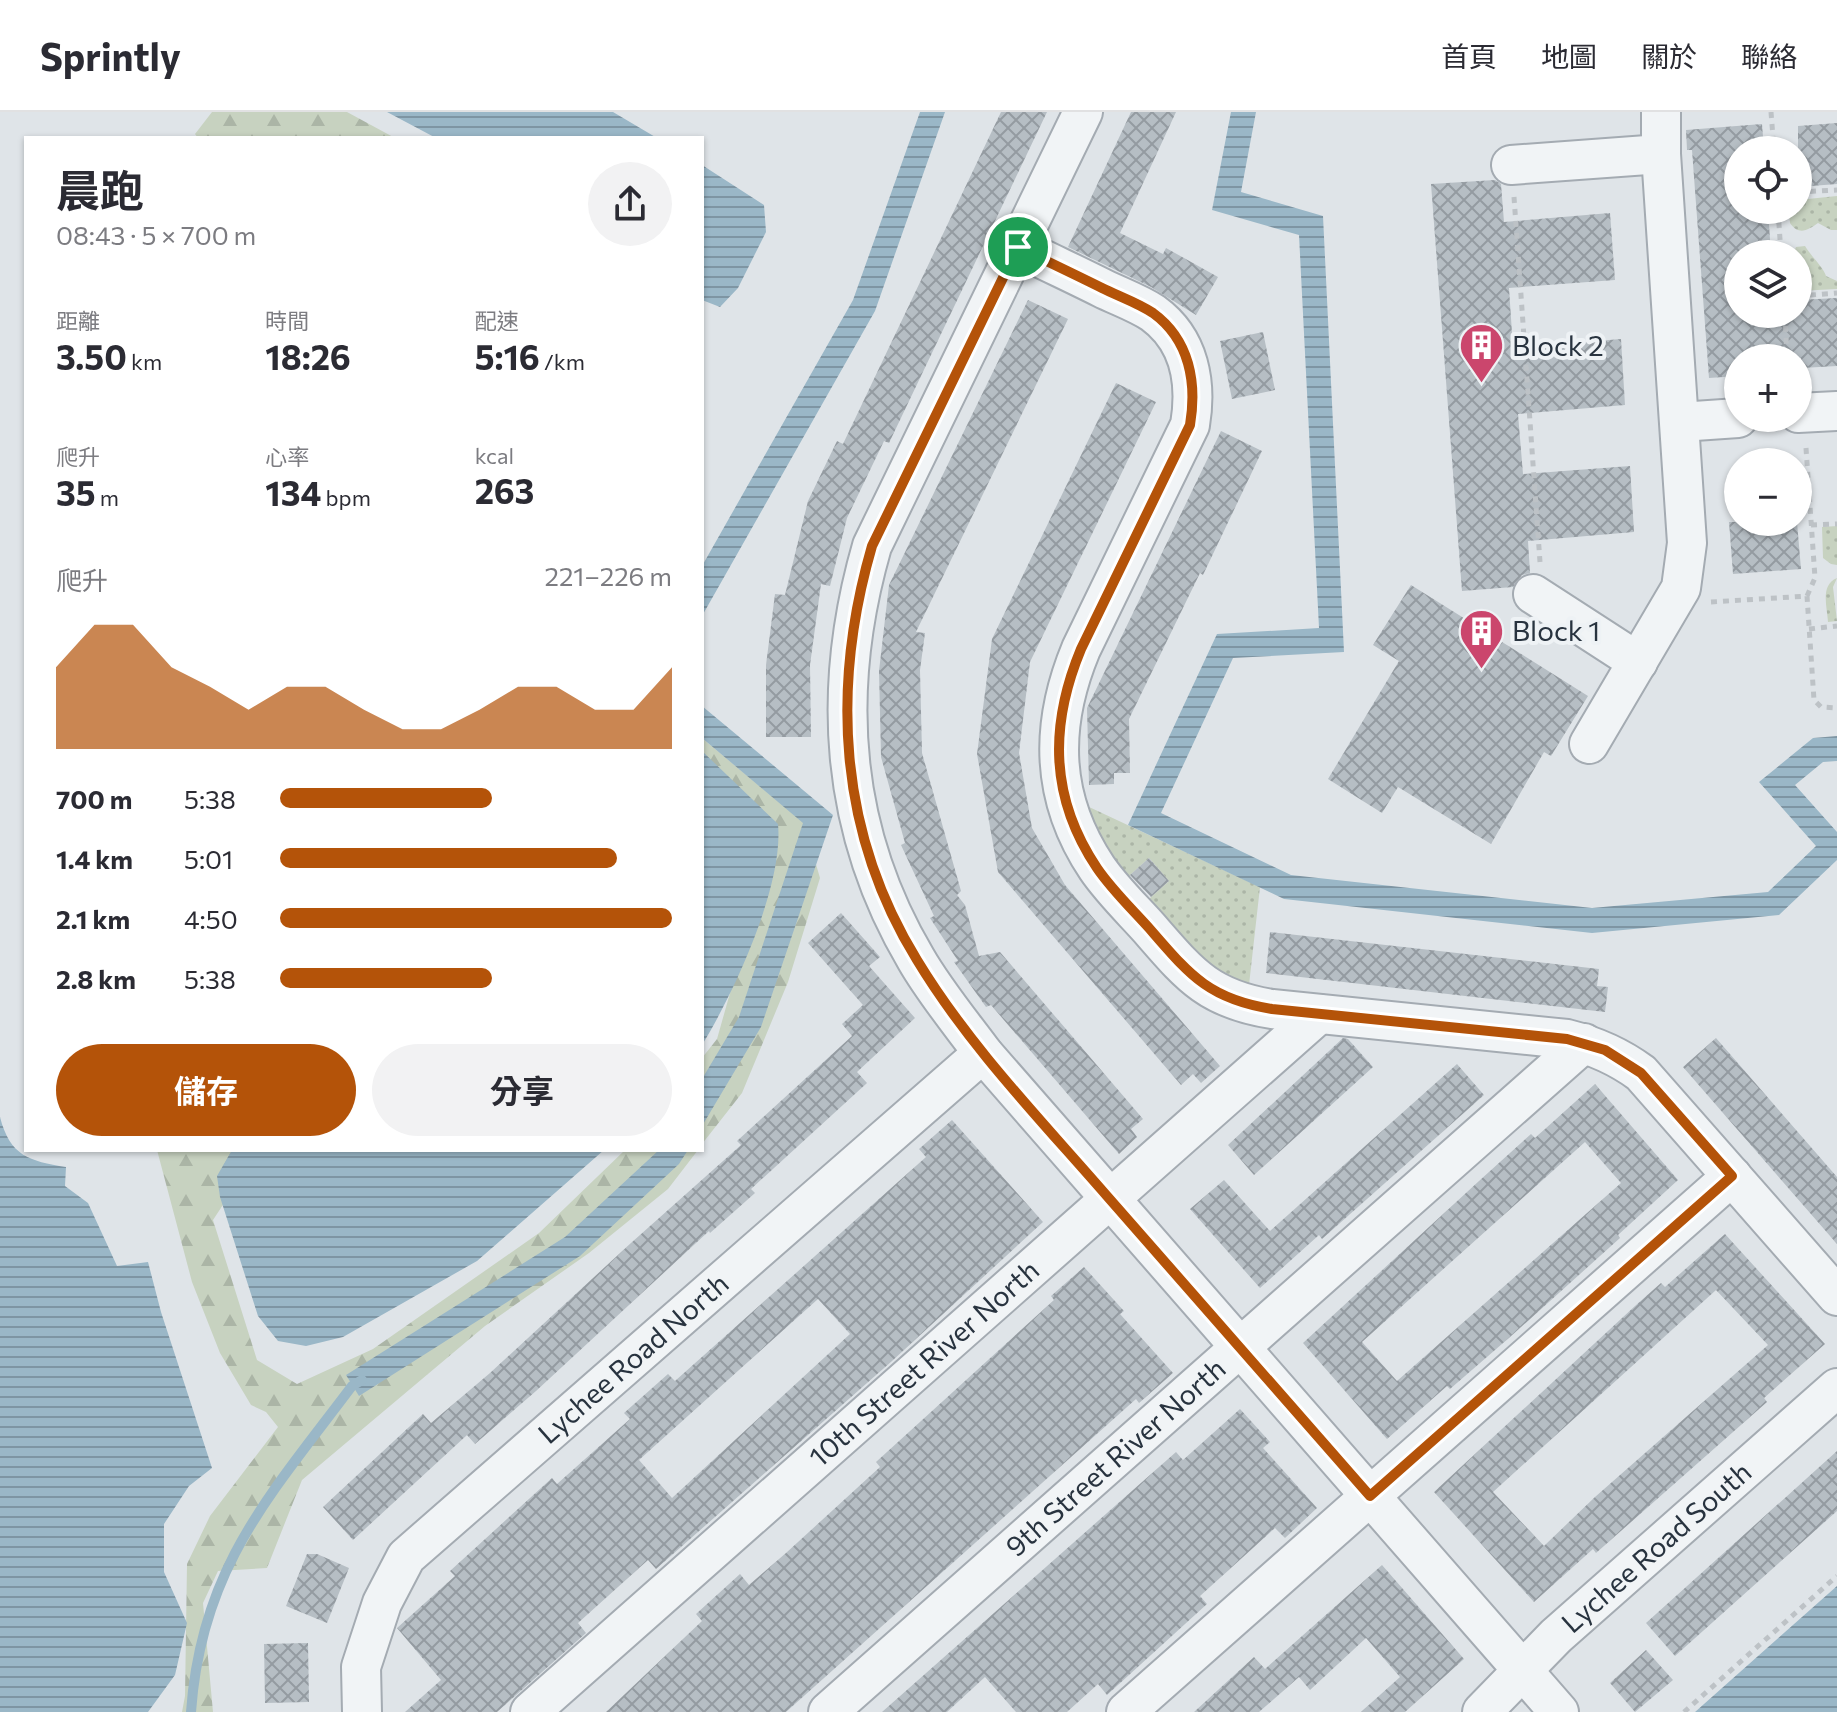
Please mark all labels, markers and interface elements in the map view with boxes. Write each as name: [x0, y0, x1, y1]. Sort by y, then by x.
text: Sprintly: [40, 32, 181, 79]
text: 首頁: [1441, 39, 1497, 73]
text: 地圖: [1541, 39, 1597, 73]
text: 關於: [1641, 39, 1697, 73]
text: 聯絡: [1741, 39, 1797, 73]
map controls: [1724, 136, 1812, 536]
button: locate: [1724, 136, 1812, 224]
text: 晨跑: [56, 162, 144, 216]
button: share: [588, 162, 672, 246]
pin: [984, 213, 1052, 281]
text: 08:43 · 5 × 700 m: [56, 219, 256, 250]
icon: arrive: [996, 225, 1040, 269]
button: layers: [1724, 240, 1812, 328]
text: 距離: [56, 307, 100, 334]
text: 時間: [265, 307, 309, 334]
text: 配速: [475, 307, 519, 334]
building icon: Block 2: [1457, 322, 1505, 385]
place label: Block 2: [1512, 328, 1604, 362]
text: 3.50: [56, 335, 127, 377]
text: 18:26: [265, 335, 351, 377]
text: 5:16: [475, 335, 540, 377]
button: +: [1724, 344, 1812, 432]
text: km: [127, 348, 162, 375]
text: /km: [540, 348, 585, 375]
text: kcal: [475, 442, 514, 469]
text: 爬升: [56, 443, 100, 470]
text: 心率: [265, 443, 309, 470]
button: −: [1724, 448, 1812, 536]
text: 263: [475, 469, 534, 511]
text: 35: [56, 471, 96, 513]
text: 134: [265, 471, 321, 513]
text: m: [96, 484, 119, 511]
text: bpm: [321, 484, 371, 511]
text: 221–226 m: [545, 560, 672, 591]
text: 爬升: [56, 564, 108, 595]
building icon: Block 1: [1457, 607, 1505, 670]
place label: Block 1: [1512, 613, 1600, 647]
text: 700 m: [56, 783, 132, 814]
text: 5:38: [184, 783, 236, 814]
text: 1.4 km: [56, 843, 133, 874]
text: 5:01: [184, 843, 233, 874]
text: 2.1 km: [56, 903, 130, 934]
text: 4:50: [184, 903, 238, 934]
text: 2.8 km: [56, 963, 136, 994]
text: 5:38: [184, 963, 236, 994]
button: 儲存: [56, 1044, 356, 1136]
button: 分享: [372, 1044, 672, 1136]
street label: 10th Street River North: [801, 1252, 1045, 1473]
street label: Lychee Road North: [530, 1266, 735, 1450]
street label: 9th Street River North: [998, 1351, 1232, 1563]
street label: Lychee Road South: [1554, 1454, 1757, 1639]

